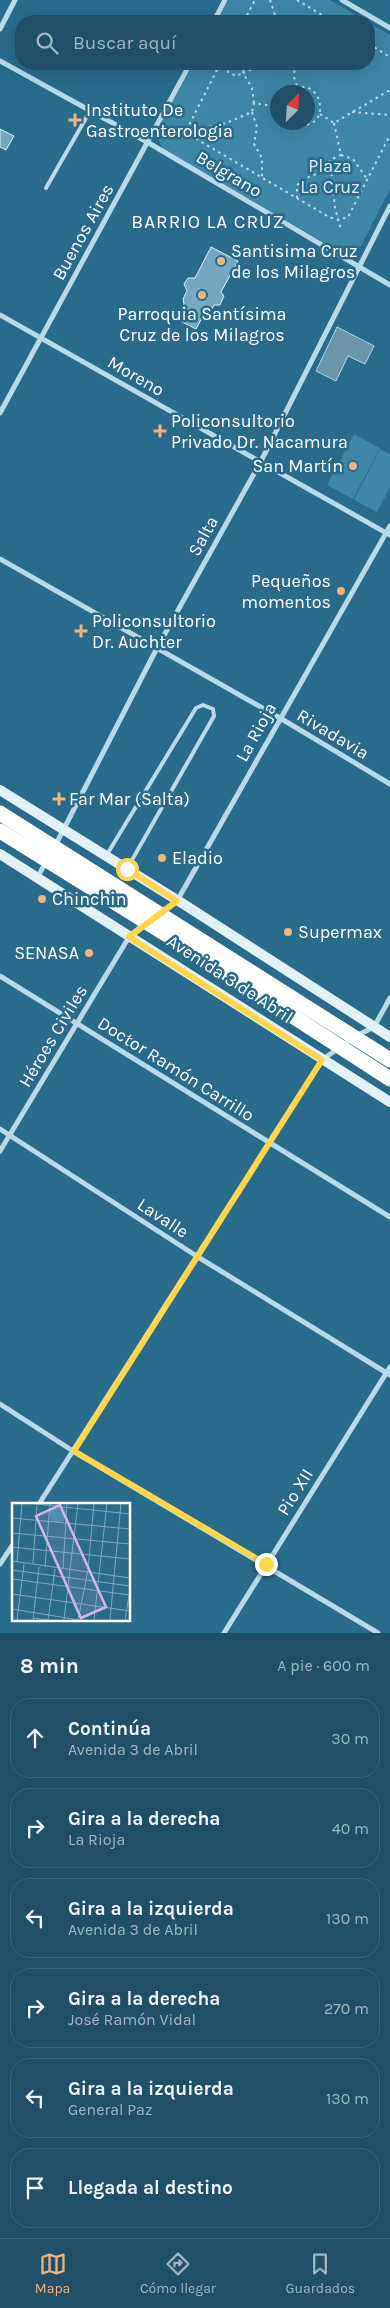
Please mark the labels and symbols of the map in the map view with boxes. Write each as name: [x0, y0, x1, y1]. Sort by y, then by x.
north arrow: [270, 85, 315, 130]
place label: Instituto De Gastroenterologia: [86, 99, 233, 142]
marker: Instituto De Gastroenterologia: [68, 113, 82, 127]
street label: Belgrano: [192, 146, 266, 202]
park label: Plaza La Cruz: [300, 155, 360, 198]
street label: Buenos Aires: [48, 180, 118, 284]
district label: BARRIO LA CRUZ: [131, 211, 285, 233]
place label: Santisima Cruz de los Milagros: [231, 240, 358, 283]
marker: Santisima Cruz de los Milagros: [215, 255, 227, 267]
marker: Parroquia Santísima Cruz de los Milagros: [196, 289, 208, 301]
place label: Parroquia Santísima Cruz de los Milagros: [117, 303, 287, 346]
street label: Moreno: [104, 351, 168, 401]
place label: Policonsultorio Privado Dr. Nacamura: [171, 410, 348, 453]
marker: Policonsultorio Privado Dr. Nacamura: [153, 424, 167, 438]
place label: San Martín: [252, 455, 343, 477]
marker: San Martín: [347, 460, 359, 472]
street label: Salta: [183, 512, 223, 560]
place label: Pequeños momentos: [241, 570, 331, 613]
marker: Pequeños momentos: [335, 585, 347, 597]
place label: Policonsultorio Dr. Auchter: [92, 610, 216, 653]
marker: Policonsultorio Dr. Auchter: [74, 624, 88, 638]
street label: La Rioja: [231, 699, 281, 765]
street label: Rivadavia: [293, 704, 373, 764]
place label: Far Mar (Salta): [69, 788, 190, 810]
marker: Far Mar (Salta): [53, 793, 65, 805]
place label: Eladio: [172, 847, 223, 869]
marker: Eladio: [156, 852, 168, 864]
route start: [116, 858, 139, 881]
place label: Chinchin: [52, 888, 127, 910]
marker: Chinchin: [36, 893, 48, 905]
place label: Supermax: [298, 921, 382, 943]
marker: Supermax: [282, 926, 294, 938]
street label: Avenida 3 de Abril: [163, 930, 297, 1028]
place label: SENASA: [14, 942, 79, 964]
marker: SENASA: [83, 947, 95, 959]
street label: Héroes Civiles: [14, 981, 92, 1091]
street label: Doctor Ramón Carrillo: [94, 1012, 258, 1126]
street label: Lavalle: [133, 1193, 193, 1243]
street label: Pio XII: [272, 1465, 318, 1519]
inset map: [12, 1503, 130, 1620]
route end: [255, 1553, 278, 1576]

